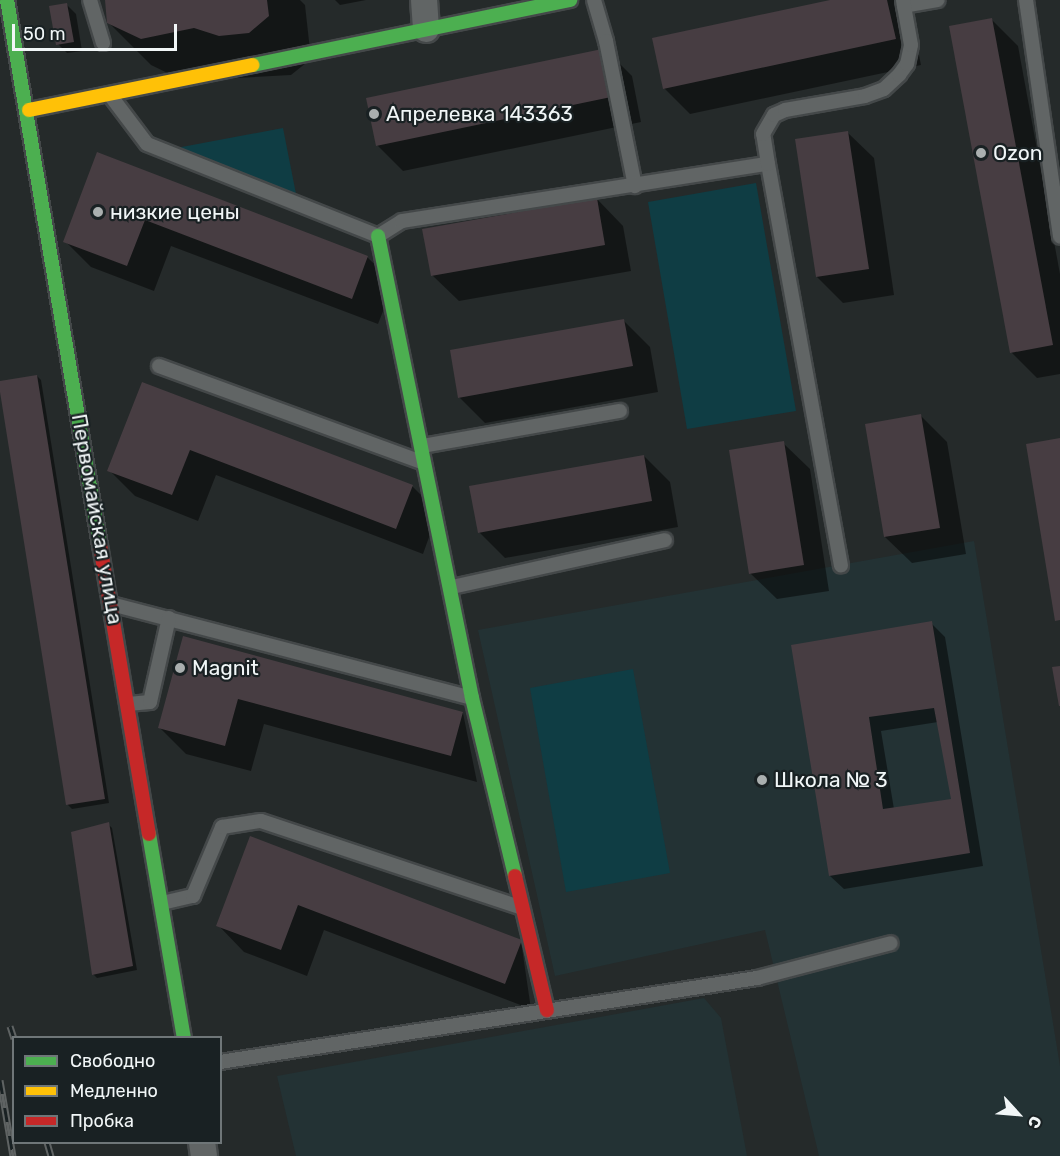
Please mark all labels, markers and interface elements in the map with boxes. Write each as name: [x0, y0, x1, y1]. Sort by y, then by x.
scale bar: [15, 12, 180, 50]
text: 50 m: [23, 23, 66, 45]
place label: Апрелевка 143363: [386, 101, 573, 127]
marker: Апрелевка 143363: [367, 107, 381, 121]
place label: Ozon: [993, 140, 1043, 166]
marker: Ozon: [974, 146, 988, 160]
place label: низкие цены: [110, 199, 240, 225]
marker: низкие цены: [91, 205, 105, 219]
street label: Первомайская улица: [66, 412, 128, 626]
place label: Magnit: [192, 655, 259, 681]
marker: Magnit: [173, 661, 187, 675]
place label: Школа № 3: [774, 767, 888, 793]
marker: Школа № 3: [755, 773, 769, 787]
legend: [12, 1036, 222, 1144]
text: Свободно: [70, 1050, 155, 1072]
text: Медленно: [70, 1080, 158, 1102]
north arrow: [988, 1084, 1048, 1144]
text: Пробка: [70, 1110, 134, 1132]
text: С: [1024, 1113, 1046, 1131]

